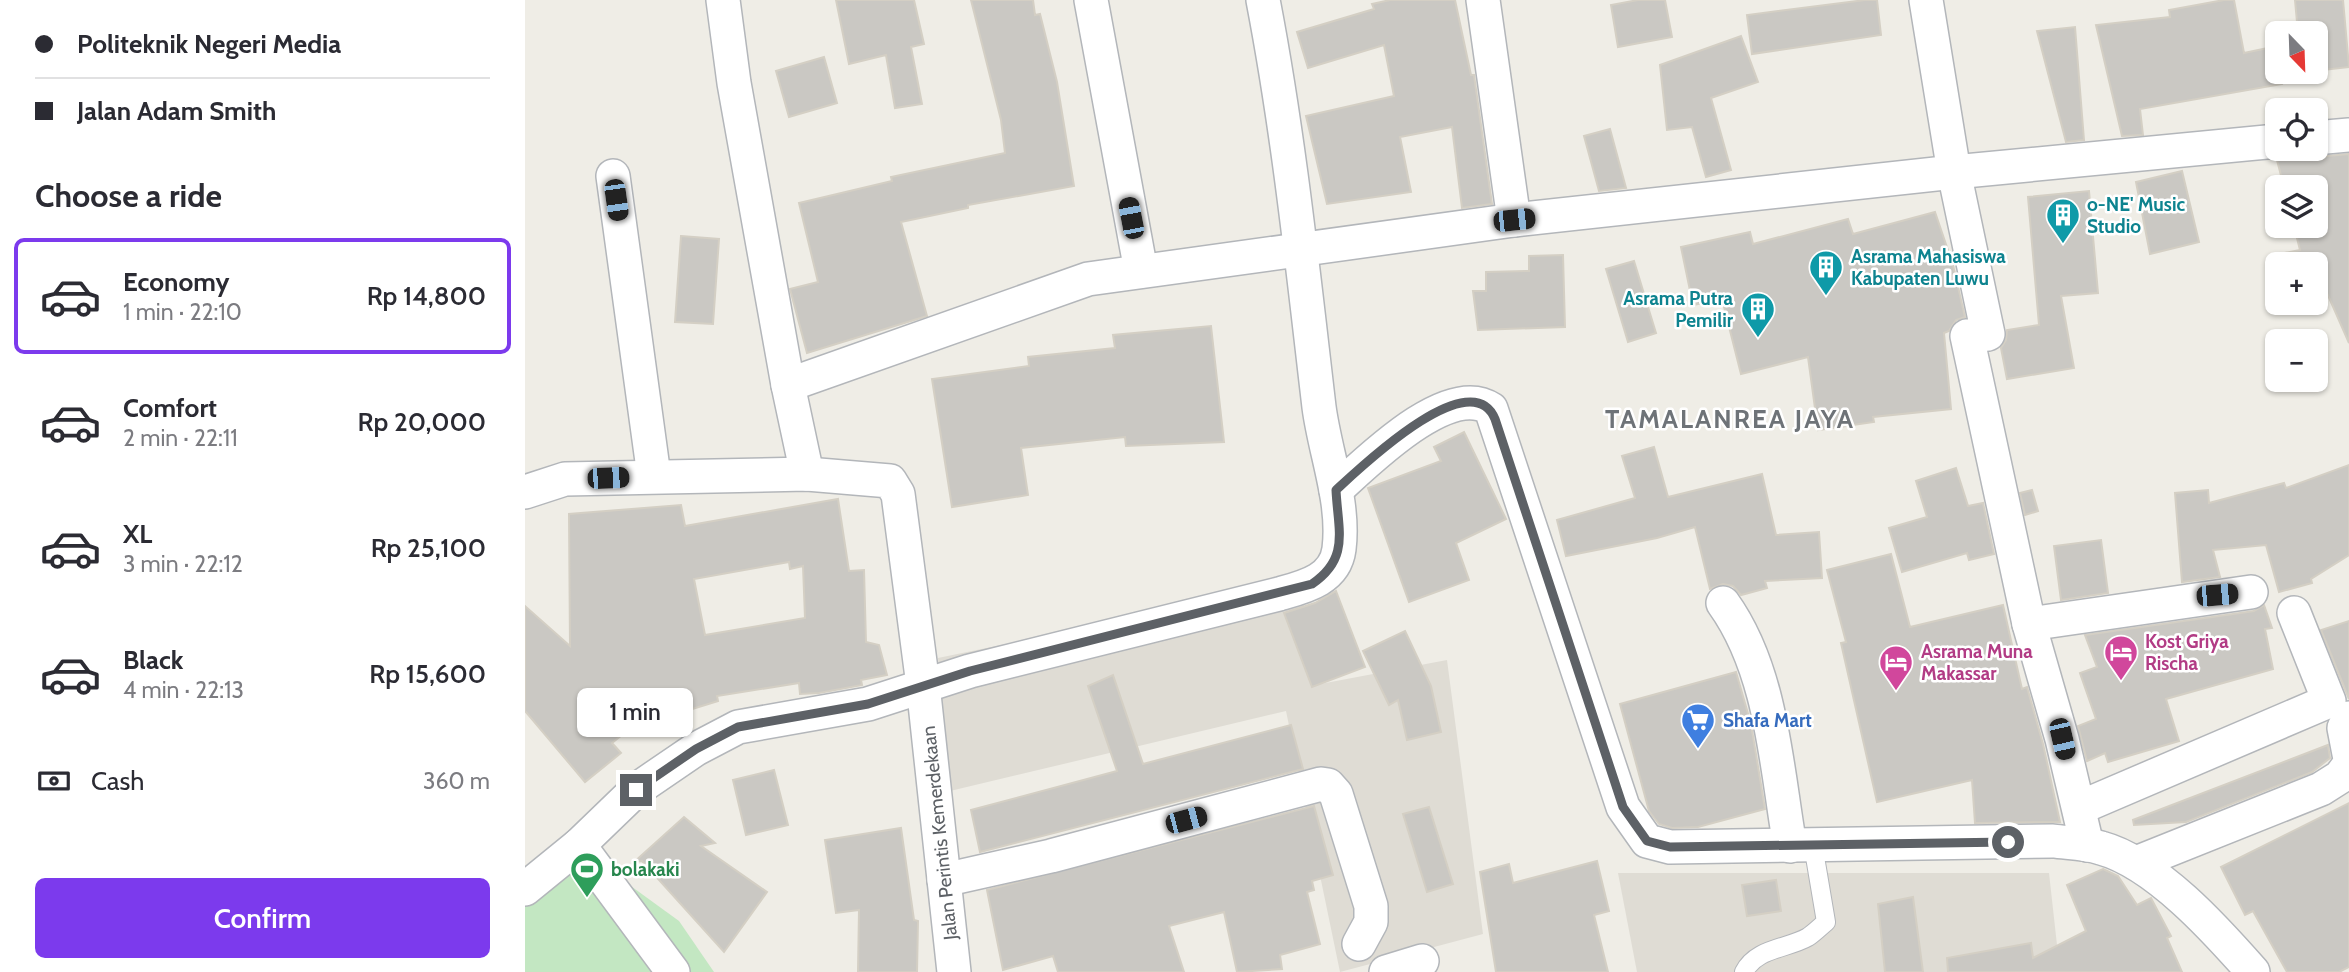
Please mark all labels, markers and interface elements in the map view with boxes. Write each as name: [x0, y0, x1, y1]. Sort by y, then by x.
north arrow: [2265, 21, 2327, 84]
map controls: [2265, 21, 2328, 392]
text: Politeknik Negeri Media: [77, 28, 341, 60]
text: Jalan Adam Smith: [77, 95, 276, 127]
button: locate: [2265, 98, 2328, 161]
button: layers: [2265, 175, 2328, 238]
text: Choose a ride: [35, 176, 222, 215]
car: [603, 178, 630, 222]
place label: o-NE' Music Studio: [2087, 193, 2185, 238]
car: [1117, 195, 1146, 241]
building icon: o-NE' Music Studio: [2044, 196, 2082, 245]
car: [1493, 207, 1536, 233]
place label: Asrama Mahasiswa Kabupaten Luwu: [1851, 245, 2006, 290]
building icon: Asrama Mahasiswa Kabupaten Luwu: [1807, 248, 1845, 297]
button: +: [2265, 252, 2328, 315]
icon: car: [39, 265, 102, 328]
text: Economy: [123, 266, 229, 298]
text: Rp 14,800: [367, 280, 486, 312]
place label: Asrama Putra Pemilir: [1623, 287, 1734, 332]
building icon: Asrama Putra Pemilir: [1739, 290, 1777, 339]
text: 1 min · 22:10: [123, 298, 242, 326]
button: −: [2265, 329, 2328, 392]
icon: car: [39, 391, 102, 454]
text: Comfort: [123, 392, 217, 424]
district label: TAMALANREA JAYA: [1605, 403, 1855, 435]
text: Rp 20,000: [358, 406, 486, 438]
text: 2 min · 22:11: [123, 424, 238, 452]
car: [587, 467, 630, 489]
icon: car: [39, 517, 102, 580]
text: XL: [123, 518, 152, 550]
text: Rp 25,100: [371, 532, 486, 564]
text: 3 min · 22:12: [123, 550, 243, 578]
car: [2196, 583, 2239, 607]
place label: Kost Griya Rischa: [2145, 630, 2229, 675]
hotel icon: Kost Griya Rischa: [2102, 633, 2140, 682]
place label: Asrama Muna Makassar: [1921, 640, 2033, 685]
icon: car: [39, 643, 102, 706]
hotel icon: Asrama Muna Makassar: [1877, 643, 1915, 692]
text: Black: [123, 644, 183, 676]
text: Rp 15,600: [369, 658, 486, 690]
text: 4 min · 22:13: [123, 676, 244, 704]
callout: 1 min: [578, 688, 694, 738]
text: 1 min: [609, 698, 661, 726]
supermarket icon: Shafa Mart: [1679, 701, 1717, 750]
place label: Shafa Mart: [1723, 709, 1812, 732]
car: [2048, 716, 2077, 762]
street label: Jalan Perintis Kemerdekaan: [917, 725, 962, 942]
icon: cash: [35, 762, 73, 800]
text: Cash: [91, 765, 144, 797]
text: 360 m: [423, 767, 490, 795]
route end: [620, 774, 652, 806]
car: [1163, 804, 1210, 836]
route start: [1992, 826, 2024, 858]
sports icon: bolakaki: [568, 850, 606, 899]
place label: bolakaki: [611, 858, 680, 881]
button: Confirm: [35, 878, 490, 958]

